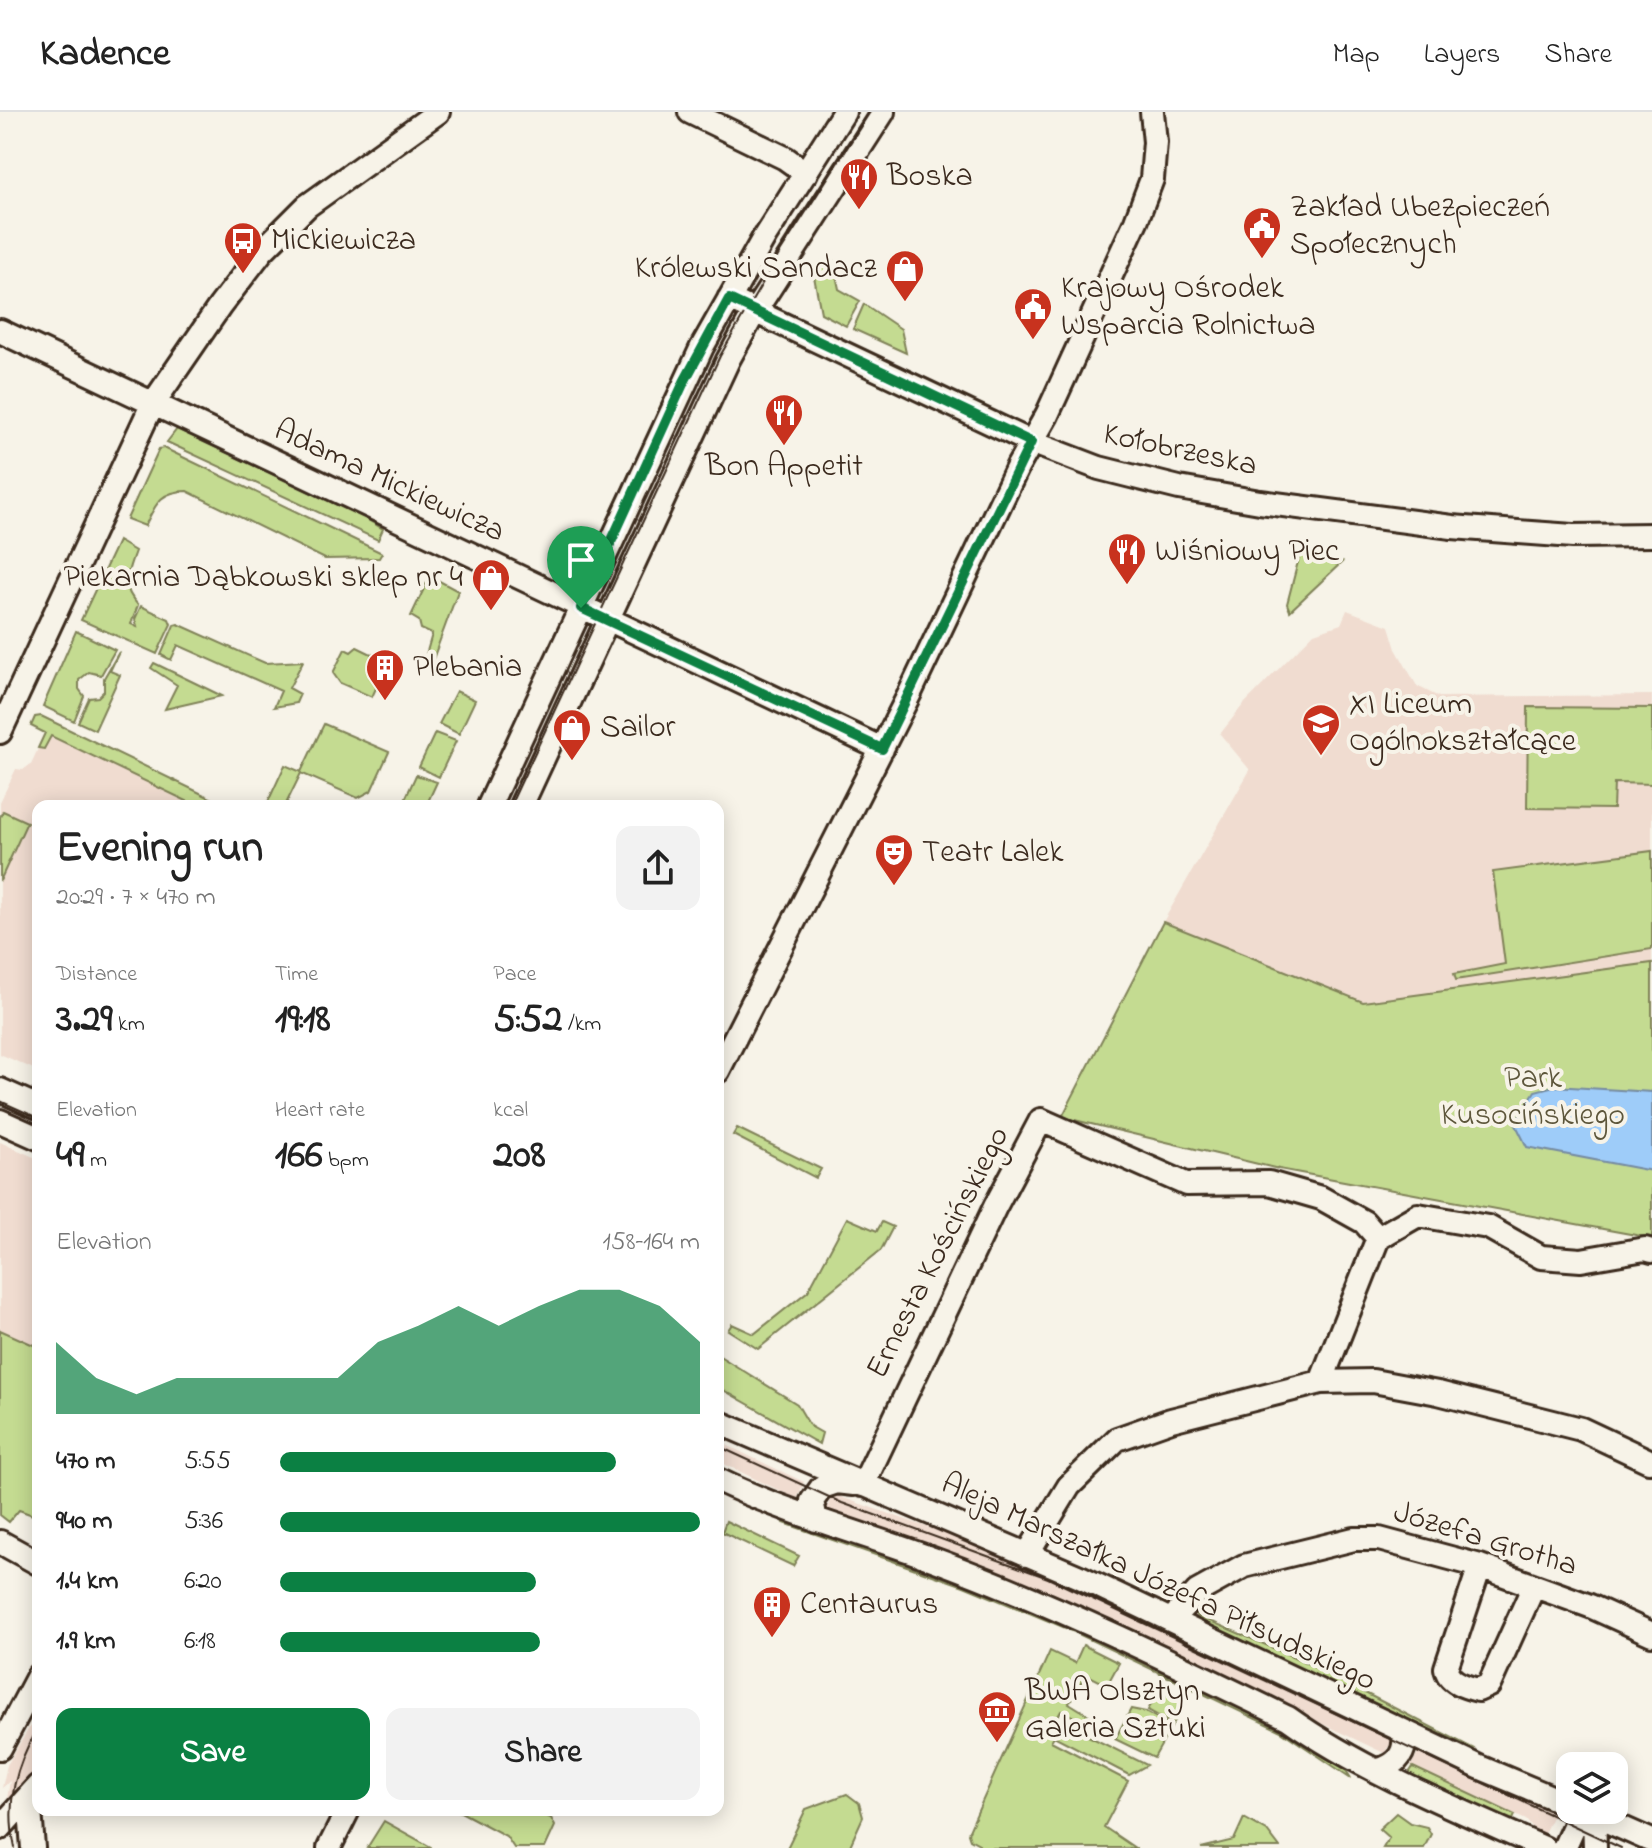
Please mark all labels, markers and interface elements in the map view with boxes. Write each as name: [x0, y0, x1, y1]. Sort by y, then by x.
text: Kadence: [40, 27, 170, 83]
text: Map: [1332, 35, 1380, 76]
text: Layers: [1424, 35, 1500, 76]
text: Share: [1544, 35, 1612, 76]
place label: Boska: [886, 154, 973, 201]
restaurant icon: Boska: [838, 156, 880, 211]
place label: Zakład Ubezpieczeń Społecznych: [1290, 185, 1550, 269]
public building icon: Zakład Ubezpieczeń Społecznych: [1241, 205, 1283, 260]
place label: Mickiewicza: [271, 218, 416, 265]
bus stop icon: Mickiewicza: [222, 220, 264, 275]
place label: Królewski Sandacz: [635, 246, 878, 293]
shop icon: Królewski Sandacz: [884, 248, 926, 303]
place label: Krajowy Ośrodek Wsparcia Rolnictwa: [1061, 266, 1315, 350]
public building icon: Krajowy Ośrodek Wsparcia Rolnictwa: [1012, 286, 1054, 341]
restaurant icon: Bon Appetit: [763, 392, 805, 447]
street label: Adama Mickiewicza: [266, 408, 512, 556]
street label: Kołobrzeska: [1099, 412, 1261, 490]
place label: Bon Appetit: [704, 444, 863, 491]
pin: [547, 526, 615, 608]
place label: Wiśniowy Piec: [1155, 529, 1340, 576]
restaurant icon: Wiśniowy Piec: [1106, 531, 1148, 586]
icon: arrive: [559, 538, 603, 582]
place label: Piekarnia Dąbkowski sklep nr 4: [64, 555, 463, 602]
shop icon: Piekarnia Dąbkowski sklep nr 4: [470, 557, 512, 612]
place label: Plebania: [413, 645, 522, 692]
building icon: Plebania: [364, 647, 406, 702]
place label: XI Liceum Ogólnokształcące: [1349, 682, 1577, 766]
school or university icon: XI Liceum Ogólnokształcące: [1300, 702, 1342, 757]
place label: Sailor: [600, 705, 676, 752]
shop icon: Sailor: [551, 707, 593, 762]
text: Evening run: [56, 817, 263, 881]
button: share: [616, 826, 700, 910]
place label: Teatr Lalek: [922, 830, 1064, 877]
theatre icon: Teatr Lalek: [873, 832, 915, 887]
text: 20:29 · 7 × 470 m: [56, 879, 216, 917]
text: Distance: [56, 959, 137, 991]
text: Time: [275, 959, 318, 991]
text: Pace: [493, 959, 536, 991]
text: 3.29: [56, 991, 113, 1050]
text: 19:18: [275, 991, 331, 1050]
text: 5:52: [493, 991, 562, 1050]
text: km: [113, 1009, 145, 1041]
text: /km: [562, 1009, 601, 1041]
park label: Park Kusocińskiego: [1441, 1056, 1625, 1140]
text: Elevation: [56, 1095, 137, 1127]
text: Heart rate: [275, 1095, 365, 1127]
text: kcal: [493, 1095, 528, 1127]
street label: Ernesta Kościńskiego: [855, 1119, 1023, 1387]
text: 49: [56, 1127, 85, 1186]
text: 166: [275, 1127, 323, 1186]
text: 208: [493, 1127, 546, 1186]
text: m: [85, 1145, 107, 1177]
text: bpm: [323, 1145, 369, 1177]
text: Elevation: [56, 1224, 152, 1262]
text: 158–164 m: [603, 1224, 700, 1262]
text: 470 m: [56, 1443, 115, 1481]
text: 5:55: [184, 1443, 231, 1481]
street label: Aleja Marszałka Józefa Piłsudskiego: [933, 1461, 1383, 1705]
street label: Józefa Grotha: [1387, 1490, 1583, 1590]
text: 940 m: [56, 1503, 112, 1541]
text: 5:36: [184, 1503, 223, 1541]
text: 1.4 km: [56, 1563, 118, 1601]
text: 6:20: [184, 1563, 222, 1601]
place label: Centaurus: [800, 1582, 938, 1629]
building icon: Centaurus: [751, 1584, 793, 1639]
text: 1.9 km: [56, 1623, 115, 1661]
text: 6:18: [184, 1623, 216, 1661]
place label: BWA Olsztyn Galeria Sztuki: [1024, 1669, 1206, 1753]
museum icon: BWA Olsztyn Galeria Sztuki: [976, 1689, 1018, 1744]
button: Save: [56, 1708, 370, 1800]
button: Share: [386, 1708, 700, 1800]
map controls: [1556, 1752, 1628, 1824]
button: layers: [1556, 1752, 1628, 1824]

